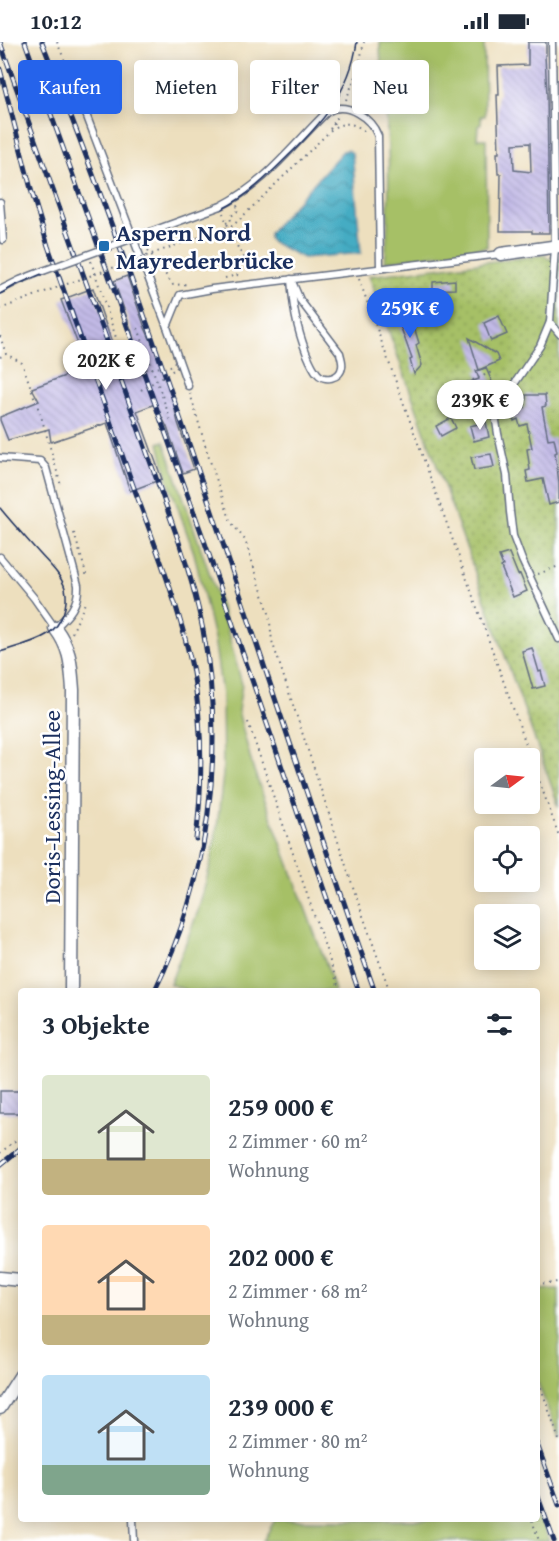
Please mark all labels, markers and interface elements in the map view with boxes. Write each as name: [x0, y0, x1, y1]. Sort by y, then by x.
text: 10:12: [30, 5, 82, 37]
chip: Kaufen: [18, 60, 122, 114]
chip: Mieten: [134, 60, 238, 114]
chip: Filter: [250, 60, 340, 114]
chip: Neu: [352, 60, 429, 114]
place label: Aspern Nord Mayrederbrücke: [116, 215, 294, 278]
marker: Aspern Nord Mayrederbrücke: [97, 239, 111, 253]
pin: 259K €: [361, 288, 459, 339]
text: 259K €: [381, 293, 439, 322]
pin: 202K €: [57, 340, 155, 391]
text: 202K €: [77, 345, 135, 374]
pin: 239K €: [431, 380, 529, 431]
text: 239K €: [451, 385, 509, 414]
street label: Doris-Lessing-Allee: [34, 710, 69, 904]
north arrow: [474, 748, 540, 814]
map controls: [474, 748, 540, 970]
button: locate: [474, 826, 540, 892]
button: layers: [474, 904, 540, 970]
text: 3 Objekte: [42, 1005, 150, 1044]
icon: filters: [483, 1008, 516, 1041]
text: 259 000 €: [228, 1087, 334, 1126]
icon: home: [90, 1099, 162, 1171]
text: 2 Zimmer · 60 m²: [228, 1126, 367, 1155]
text: Wohnung: [228, 1155, 309, 1184]
text: 202 000 €: [228, 1237, 334, 1276]
icon: home: [90, 1249, 162, 1321]
text: 2 Zimmer · 68 m²: [228, 1276, 367, 1305]
text: Wohnung: [228, 1305, 309, 1334]
text: 239 000 €: [228, 1387, 334, 1426]
icon: home: [90, 1399, 162, 1471]
text: 2 Zimmer · 80 m²: [228, 1426, 367, 1455]
text: Wohnung: [228, 1455, 309, 1484]

